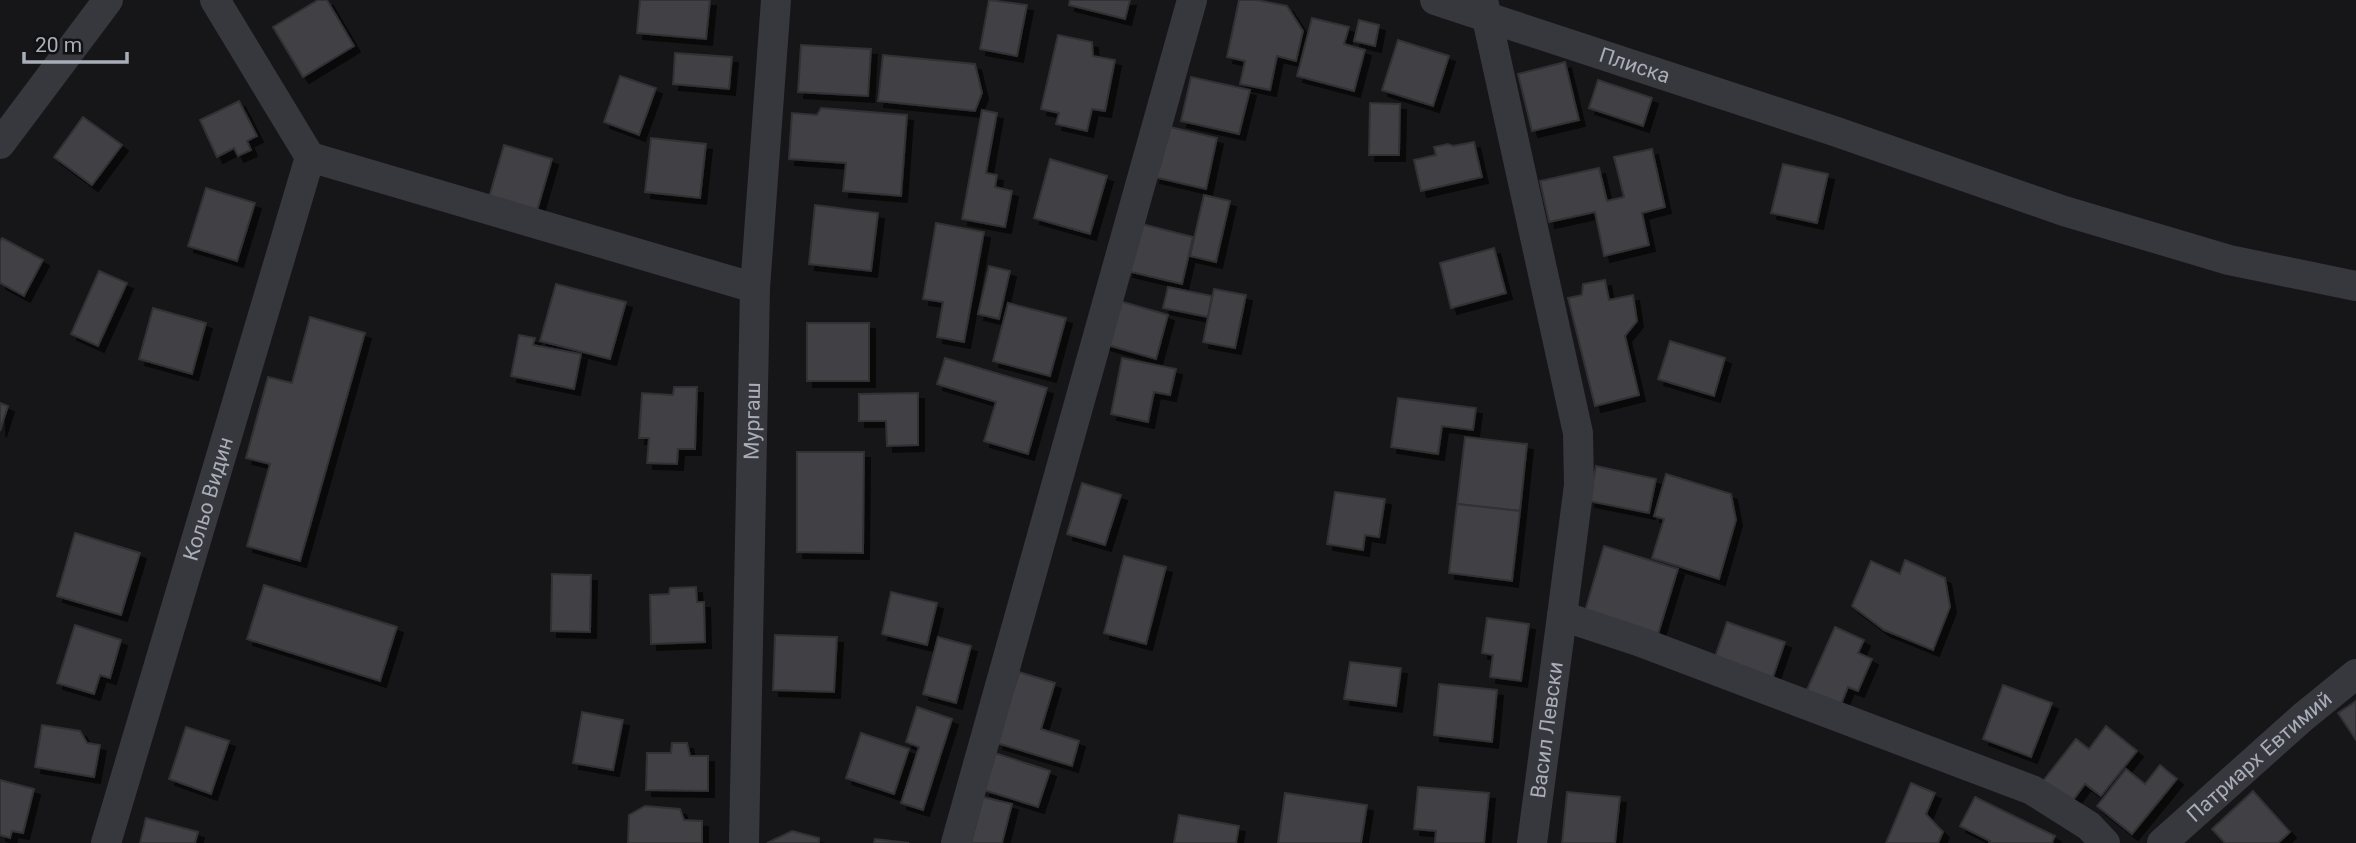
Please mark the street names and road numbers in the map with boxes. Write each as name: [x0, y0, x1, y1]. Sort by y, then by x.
street label: Плиска: [1596, 43, 1673, 88]
street label: Мургаш: [740, 382, 765, 460]
street label: Кольо Видин: [179, 434, 238, 564]
street label: Васил Левски: [1526, 660, 1568, 800]
street label: Патриарх Евтимий: [2182, 687, 2336, 827]

